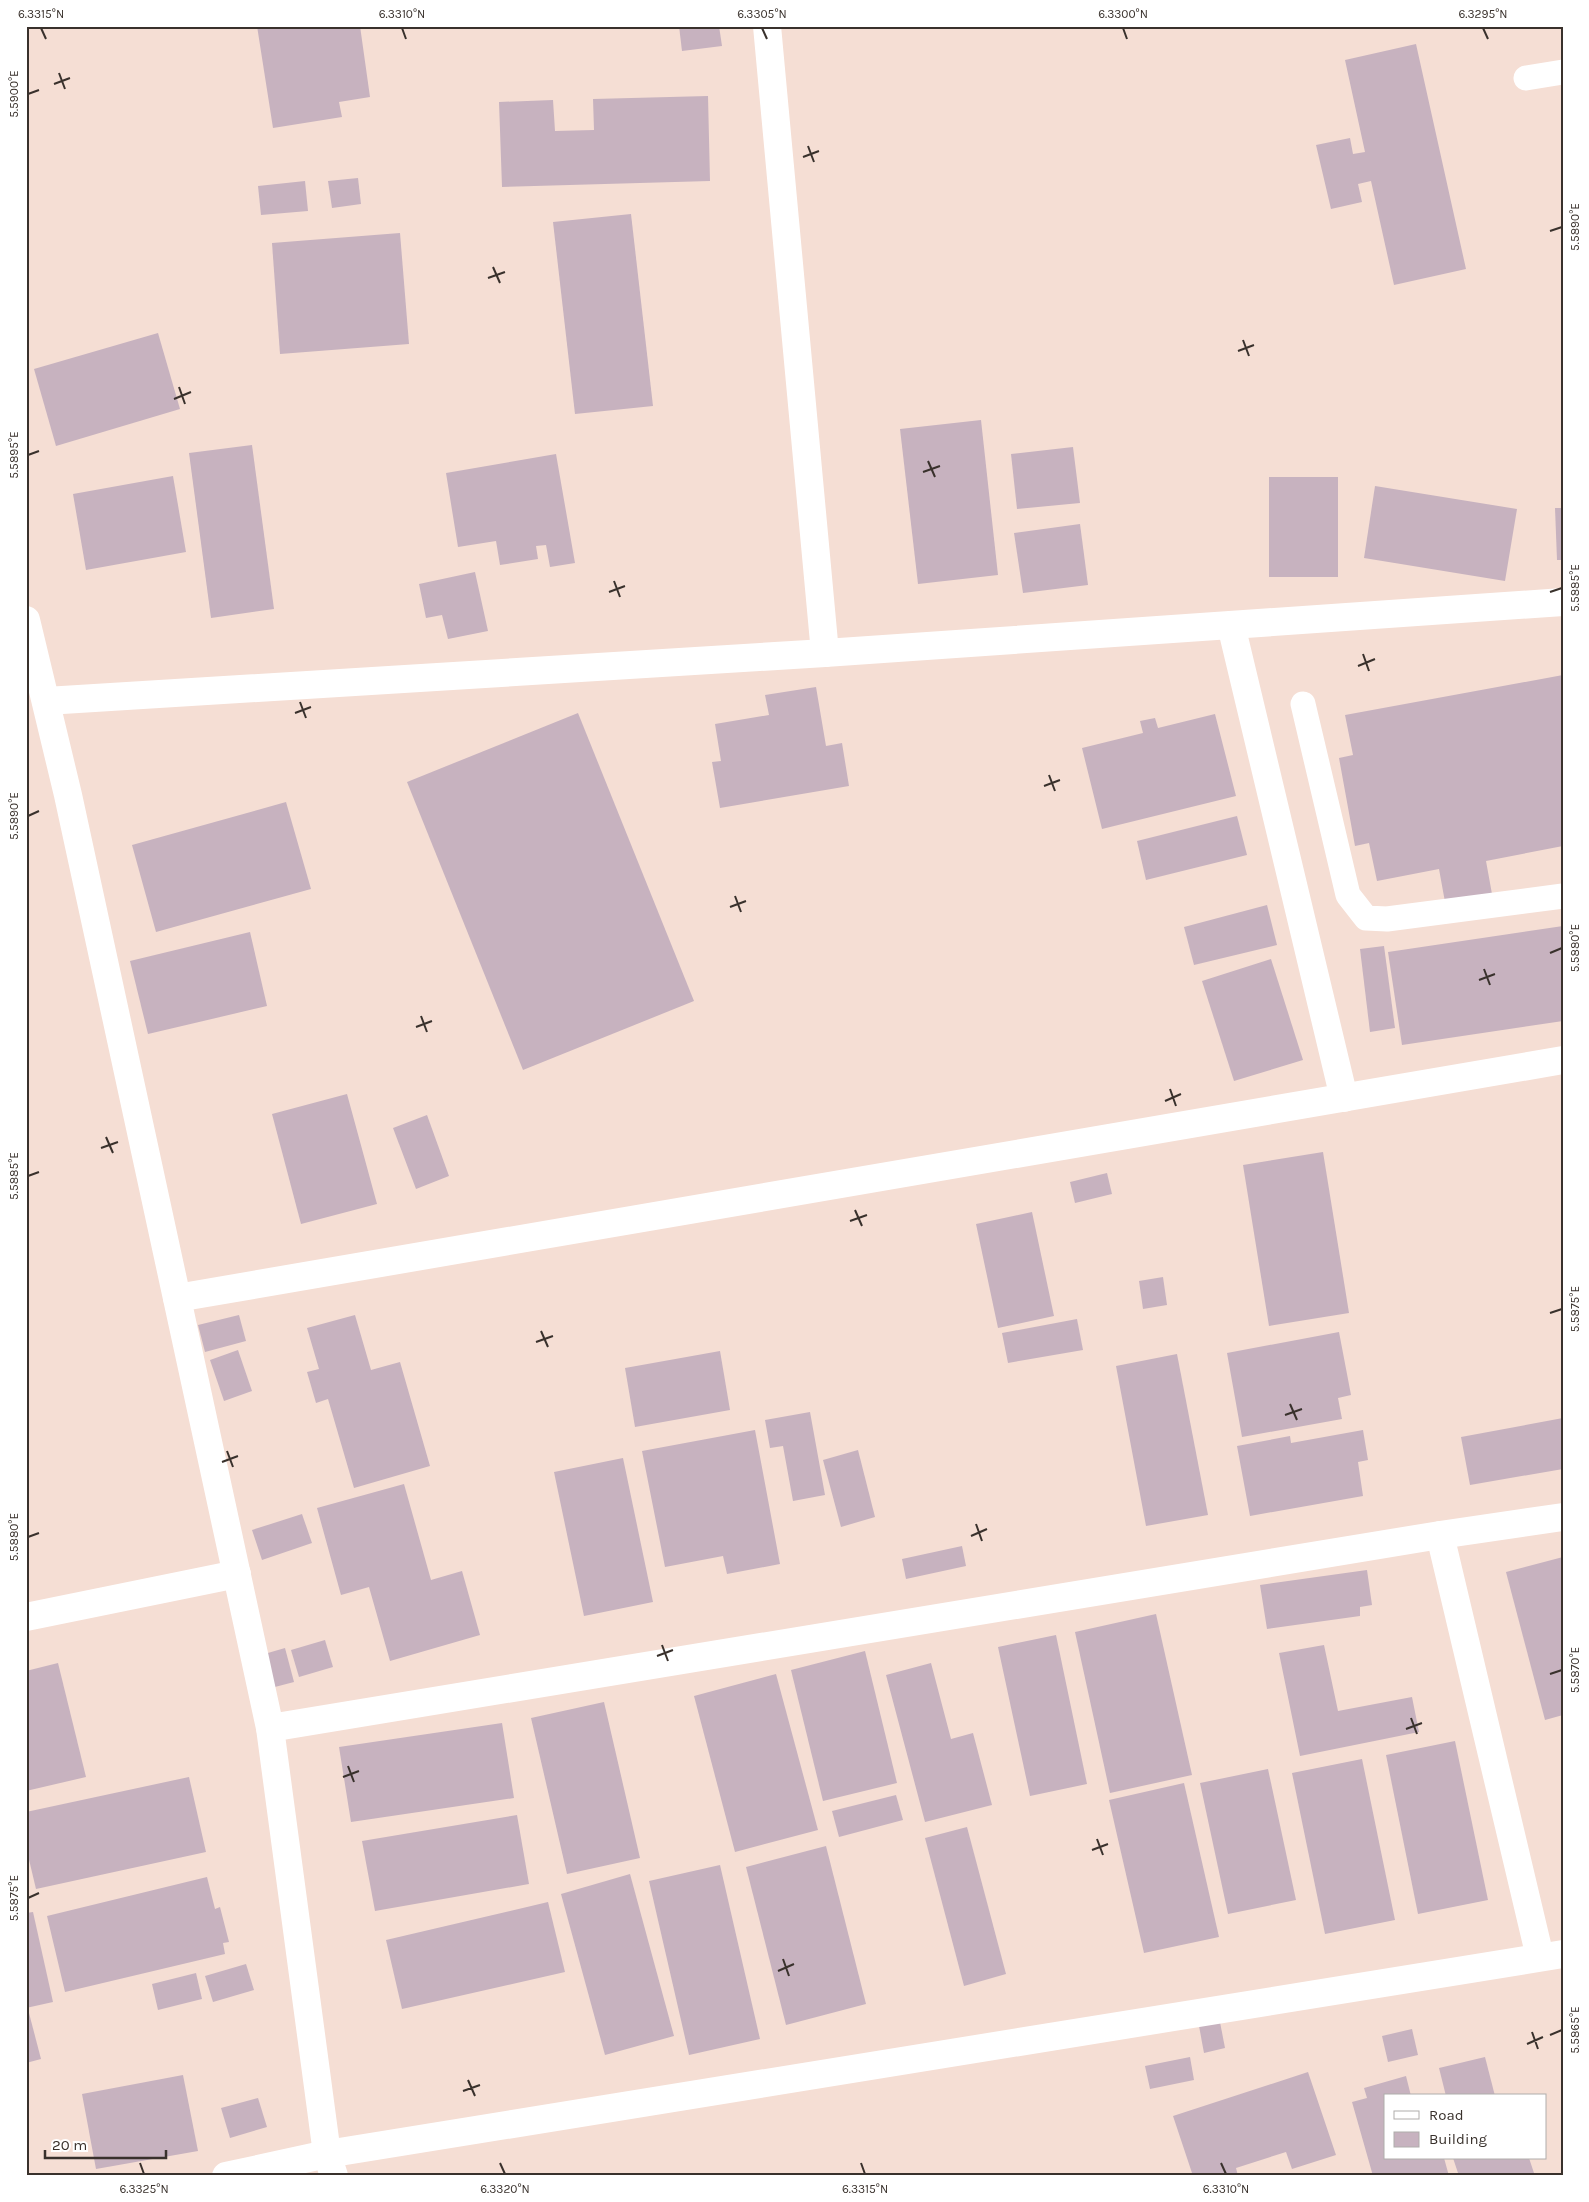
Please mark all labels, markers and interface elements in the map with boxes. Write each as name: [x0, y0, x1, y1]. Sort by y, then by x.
text: 6.3315°N: [18, 7, 64, 21]
text: 6.3310°N: [379, 7, 425, 21]
text: 6.3305°N: [737, 7, 787, 21]
text: 6.3300°N: [1098, 7, 1148, 21]
text: 6.3295°N: [1458, 7, 1508, 21]
text: 5.5900°E: [7, 70, 21, 118]
text: 5.5890°E: [1568, 203, 1582, 251]
text: 5.5895°E: [7, 431, 21, 479]
text: 5.5885°E: [1568, 564, 1582, 612]
text: 5.5890°E: [7, 792, 21, 840]
text: 5.5880°E: [1568, 924, 1582, 972]
text: 5.5885°E: [7, 1152, 21, 1200]
text: 5.5875°E: [1568, 1286, 1582, 1332]
text: 5.5880°E: [7, 1513, 21, 1561]
text: 5.5870°E: [1568, 1647, 1582, 1693]
text: 5.5875°E: [7, 1875, 21, 1921]
text: 5.5865°E: [1568, 2006, 1582, 2054]
legend: [1384, 2094, 1546, 2160]
text: Road: [1429, 2106, 1464, 2124]
scale bar: [45, 2127, 166, 2159]
text: Building: [1429, 2130, 1487, 2148]
text: 20 m: [52, 2136, 87, 2154]
text: 6.3325°N: [119, 2182, 169, 2196]
text: 6.3320°N: [480, 2182, 530, 2196]
text: 6.3315°N: [842, 2182, 888, 2196]
text: 6.3310°N: [1203, 2182, 1249, 2196]

